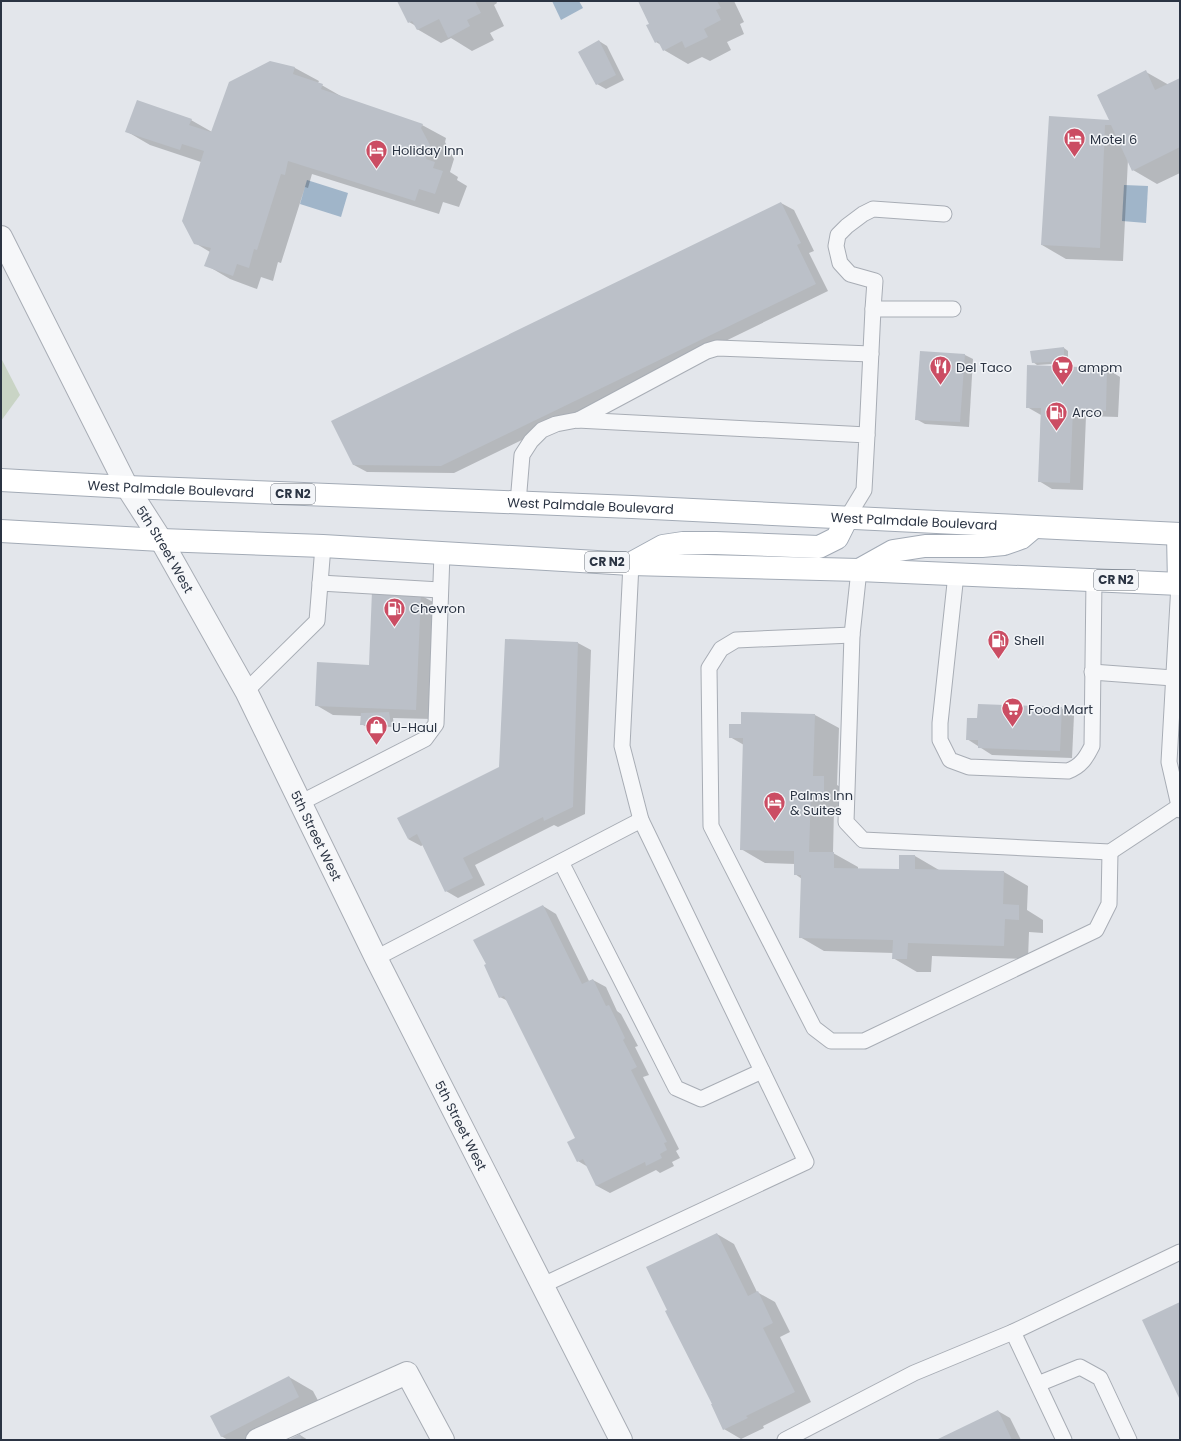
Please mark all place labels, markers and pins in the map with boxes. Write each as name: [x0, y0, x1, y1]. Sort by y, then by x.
hotel icon: Motel 6: [1062, 126, 1088, 159]
place label: Motel 6: [1090, 130, 1137, 149]
hotel icon: Holiday Inn: [364, 137, 390, 170]
place label: Holiday Inn: [392, 141, 464, 160]
restaurant icon: Del Taco: [927, 354, 953, 387]
supermarket icon: ampm: [1050, 354, 1076, 387]
place label: Del Taco: [956, 358, 1012, 377]
place label: ampm: [1078, 358, 1122, 377]
fuel station icon: Arco: [1043, 399, 1069, 432]
place label: Arco: [1072, 403, 1102, 422]
fuel station icon: Chevron: [382, 595, 408, 628]
place label: Chevron: [410, 599, 465, 618]
fuel station icon: Shell: [986, 627, 1012, 660]
place label: Shell: [1014, 631, 1044, 650]
supermarket icon: Food Mart: [1000, 696, 1026, 729]
place label: Food Mart: [1028, 700, 1093, 719]
shop icon: U-Haul: [364, 714, 390, 747]
place label: U-Haul: [392, 718, 437, 737]
place label: Palms Inn & Suites: [790, 786, 853, 820]
hotel icon: Palms Inn & Suites: [762, 789, 788, 822]

